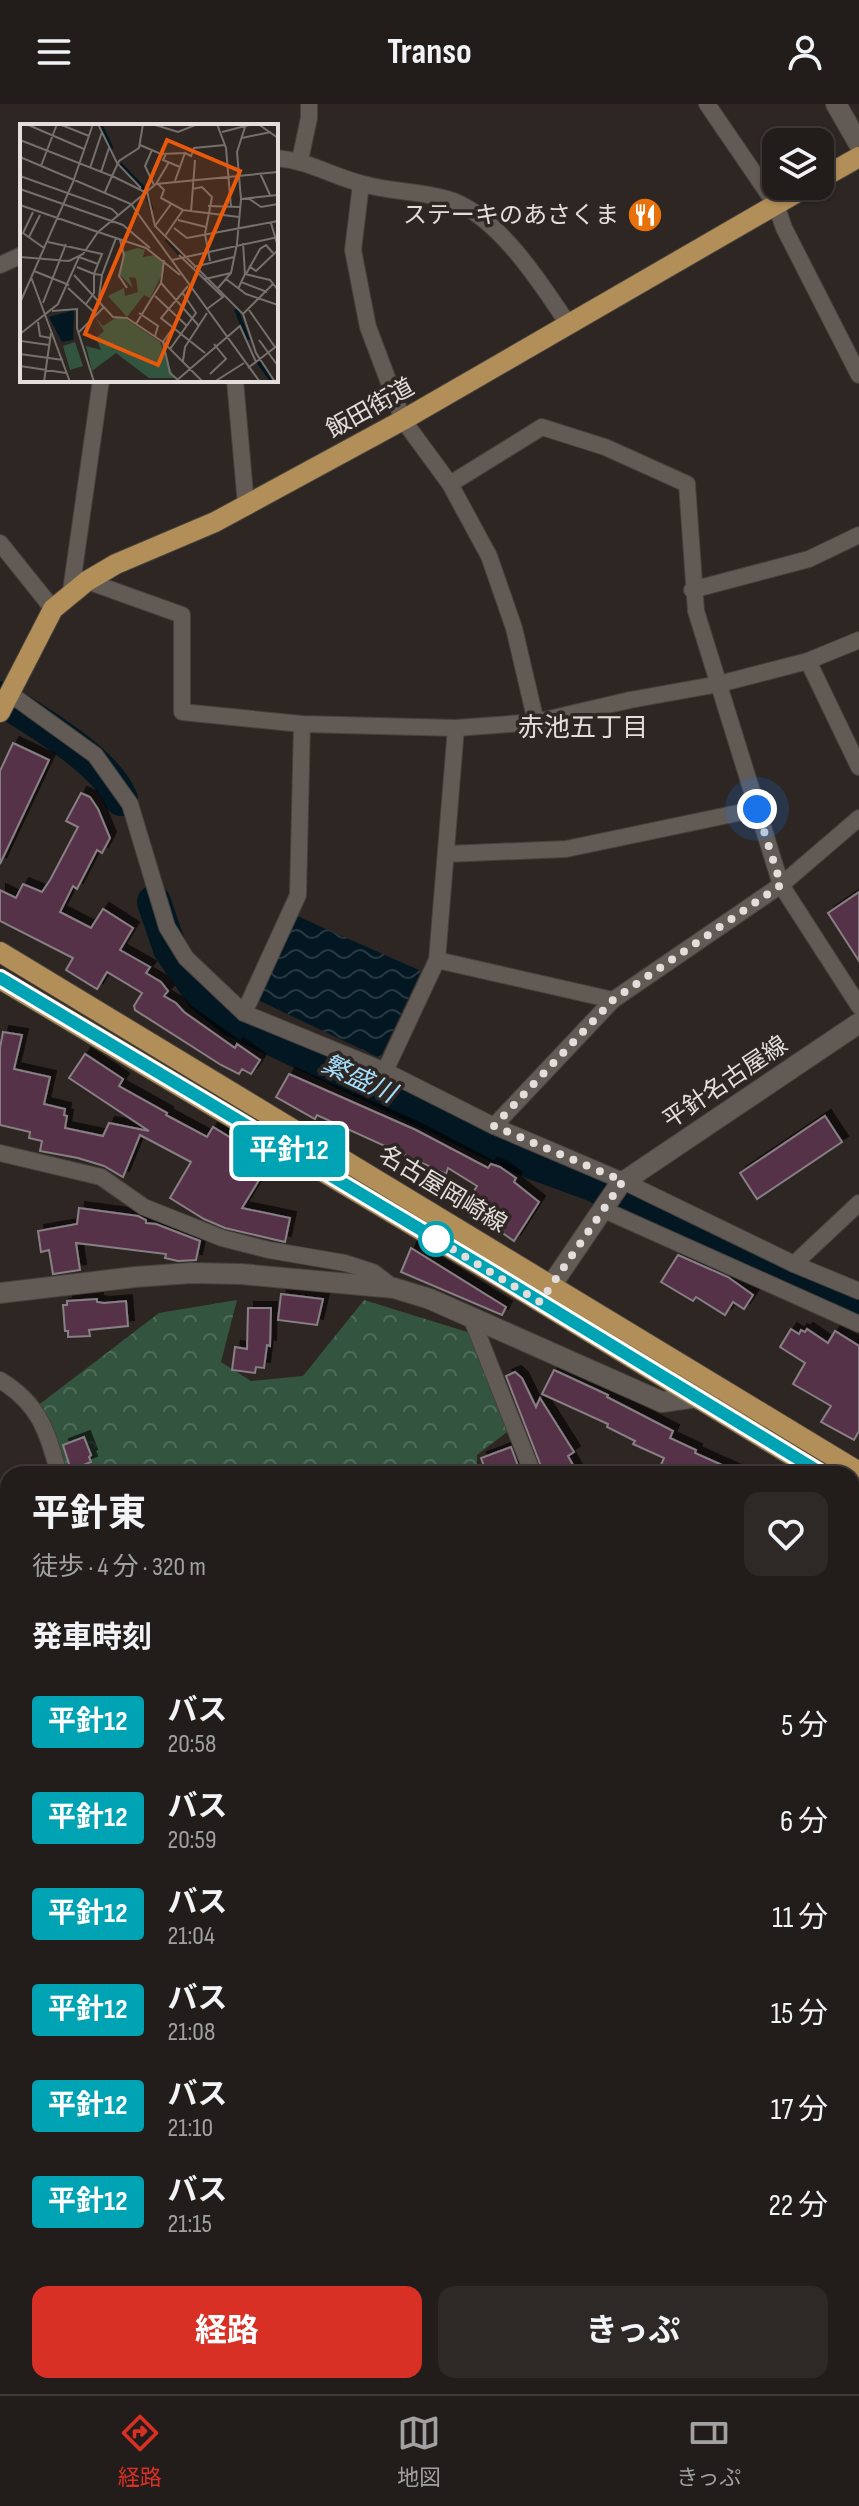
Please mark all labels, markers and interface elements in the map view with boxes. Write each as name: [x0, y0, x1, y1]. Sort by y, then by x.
icon: menu: [32, 30, 76, 74]
icon: person: [783, 30, 827, 74]
text: Transo: [387, 31, 472, 74]
inset map: [20, 124, 278, 382]
map controls: [762, 128, 834, 200]
button: layers: [762, 128, 834, 200]
restaurant icon: ステーキのあさくま: [626, 196, 664, 234]
place label: ステーキのあさくま: [403, 201, 619, 230]
street label: 飯田街道: [321, 372, 419, 444]
district label: 赤池五丁目: [518, 713, 648, 744]
your location: [737, 789, 777, 829]
street label: 平針名古屋線: [657, 1030, 793, 1135]
water label: 繁盛川: [316, 1049, 403, 1111]
line badge: 平針12: [233, 1125, 345, 1177]
text: 平針12: [249, 1134, 329, 1167]
street label: 名古屋岡崎線: [374, 1140, 512, 1239]
unlabelled marker: [419, 1222, 453, 1256]
text: 平針東: [32, 1492, 146, 1537]
button: heart: [744, 1492, 828, 1576]
text: 徒歩 · 4 分 · 320 m: [32, 1552, 206, 1583]
text: 発車時刻: [32, 1620, 152, 1656]
text: バス: [168, 1693, 228, 1729]
text: 平針12: [48, 1705, 128, 1738]
text: 5 分: [781, 1708, 828, 1744]
text: 20:58: [168, 1729, 216, 1760]
text: バス: [168, 1789, 228, 1825]
text: 平針12: [48, 1801, 128, 1834]
text: 6 分: [780, 1804, 828, 1840]
text: 20:59: [168, 1825, 216, 1856]
text: バス: [168, 1885, 228, 1921]
text: 平針12: [48, 1897, 128, 1930]
text: 11 分: [772, 1900, 828, 1936]
text: 21:04: [168, 1921, 215, 1952]
text: バス: [168, 1981, 228, 2017]
text: 平針12: [48, 1993, 128, 2026]
text: 15 分: [771, 1996, 828, 2032]
text: 21:08: [168, 2017, 215, 2048]
text: バス: [168, 2077, 228, 2113]
text: 平針12: [48, 2089, 128, 2122]
text: 17 分: [771, 2092, 828, 2128]
text: 21:10: [168, 2113, 213, 2144]
text: バス: [168, 2173, 228, 2209]
text: 平針12: [48, 2185, 128, 2218]
text: 22 分: [768, 2188, 828, 2224]
text: 21:15: [168, 2209, 212, 2240]
button: 経路: [32, 2286, 422, 2378]
button: きっぷ: [438, 2286, 828, 2378]
tab: 経路: [118, 2411, 162, 2492]
tab: 地図: [397, 2411, 441, 2492]
tab: きっぷ: [676, 2411, 741, 2492]

